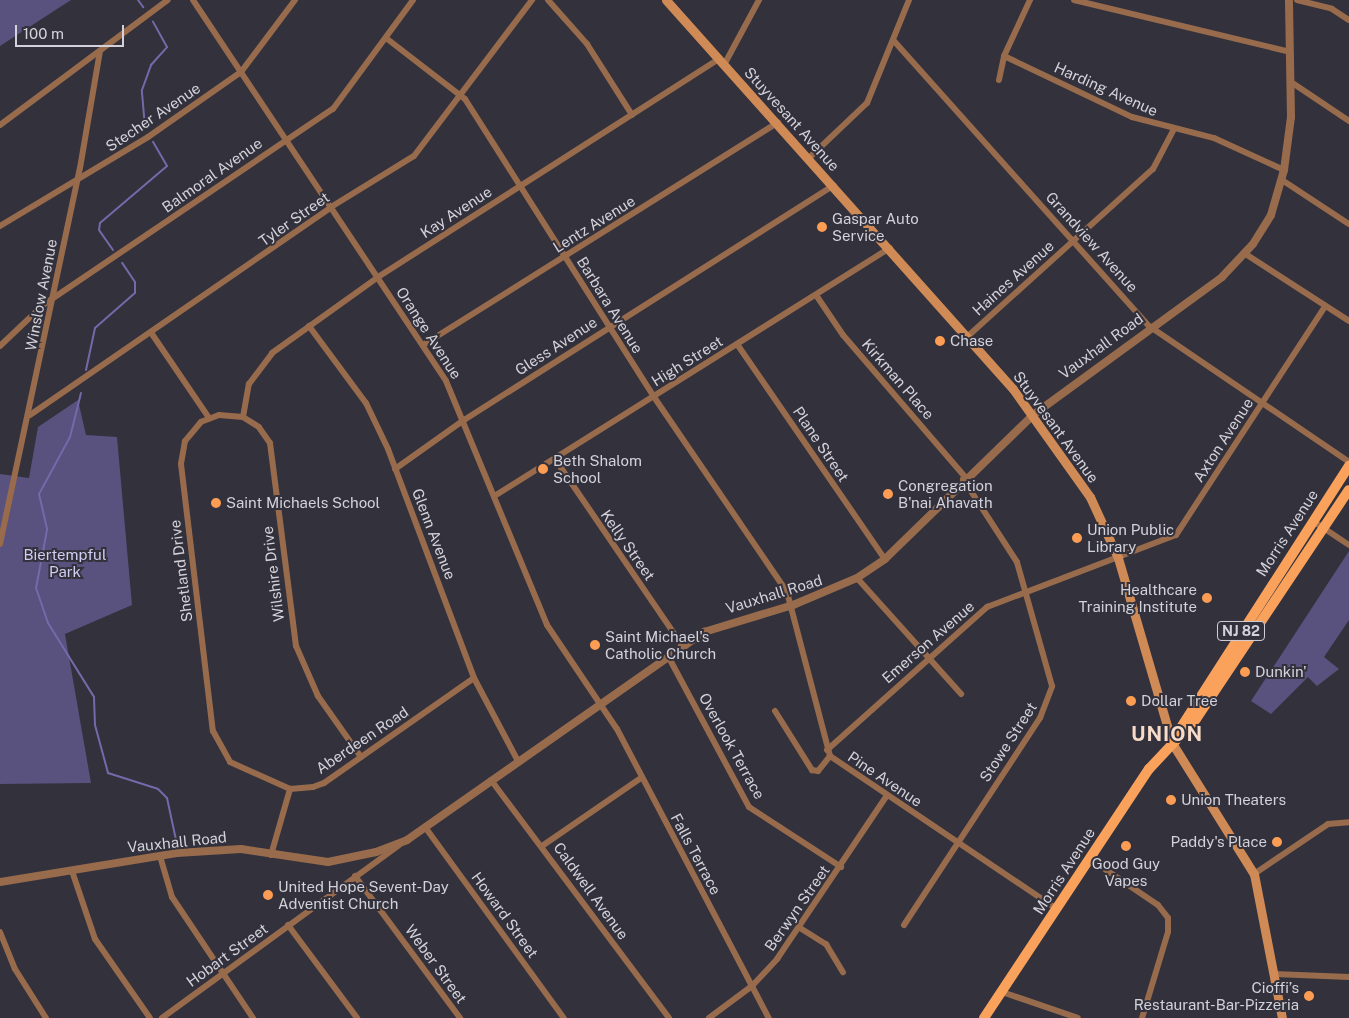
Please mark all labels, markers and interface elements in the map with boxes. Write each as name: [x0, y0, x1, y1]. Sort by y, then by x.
scale bar: [18, 15, 126, 47]
text: 100 m: [23, 25, 64, 42]
street label: Harding Avenue: [1051, 58, 1161, 120]
street label: Stuyvesant Avenue: [741, 63, 843, 175]
street label: Stecher Avenue: [102, 79, 204, 155]
street label: Balmoral Avenue: [159, 134, 265, 216]
street label: Kay Avenue: [417, 182, 495, 242]
street label: Tyler Street: [255, 188, 333, 250]
street label: Grandview Avenue: [1042, 188, 1142, 296]
street label: Lentz Avenue: [550, 192, 638, 256]
place label: Gaspar Auto Service: [832, 209, 919, 244]
marker: Gaspar Auto Service: [816, 221, 828, 233]
street label: Winslow Avenue: [21, 237, 61, 353]
street label: Haines Avenue: [969, 237, 1057, 319]
street label: Barbara Avenue: [573, 253, 647, 357]
street label: Orange Avenue: [393, 284, 465, 382]
street label: Vauxhall Road: [1055, 309, 1147, 383]
street label: Gless Avenue: [512, 313, 600, 379]
street label: High Street: [648, 332, 726, 390]
place label: Chase: [950, 332, 993, 350]
street label: Kirkman Place: [858, 335, 938, 423]
marker: Chase: [934, 335, 946, 347]
street label: Stuyvesant Avenue: [1009, 368, 1103, 486]
street label: Axton Avenue: [1189, 395, 1257, 485]
street label: Plane Street: [789, 403, 853, 485]
place label: Beth Shalom School: [553, 451, 642, 486]
marker: Beth Shalom School: [537, 463, 549, 475]
place label: Congregation B'nai Ahavath: [898, 476, 993, 511]
street label: Glenn Avenue: [408, 486, 460, 582]
street label: Morris Avenue: [1252, 486, 1322, 580]
marker: Congregation B'nai Ahavath: [882, 488, 894, 500]
place label: Saint Michaels School: [226, 494, 380, 512]
marker: Saint Michaels School: [210, 497, 222, 509]
street label: Kelly Street: [597, 506, 659, 584]
street label: Shetland Drive: [166, 519, 196, 623]
place label: Union Public Library: [1087, 520, 1174, 555]
street label: Wilshire Drive: [258, 525, 288, 623]
marker: Union Public Library: [1071, 532, 1083, 544]
park label: Biertempful Park: [24, 545, 106, 580]
street label: Vauxhall Road: [724, 571, 824, 617]
place label: Healthcare Training Institute: [1078, 580, 1197, 615]
marker: Healthcare Training Institute: [1201, 592, 1213, 604]
street label: Emerson Avenue: [878, 597, 978, 687]
road number: NJ 82: [1216, 620, 1266, 642]
place label: Saint Michael's Catholic Church: [605, 627, 716, 662]
marker: Saint Michael's Catholic Church: [589, 639, 601, 651]
place label: Dunkin': [1255, 663, 1307, 681]
marker: Dunkin': [1239, 666, 1251, 678]
street label: Overlook Terrace: [695, 690, 769, 802]
place label: Dollar Tree: [1141, 692, 1218, 710]
marker: Dollar Tree: [1125, 695, 1137, 707]
street label: Stowe Street: [976, 699, 1040, 785]
street label: Aberdeen Road: [312, 702, 412, 778]
district label: UNION: [1130, 722, 1204, 746]
street label: Pine Avenue: [844, 748, 926, 810]
place label: Union Theaters: [1181, 791, 1286, 809]
marker: Union Theaters: [1165, 794, 1177, 806]
street label: Falls Terrace: [667, 810, 725, 898]
street label: Morris Avenue: [1029, 824, 1099, 918]
street label: Vauxhall Road: [126, 828, 228, 856]
place label: Paddy's Place: [1170, 833, 1267, 851]
marker: Paddy's Place: [1271, 836, 1283, 848]
street label: Caldwell Avenue: [550, 839, 632, 943]
marker: Good Guy Vapes: [1120, 840, 1132, 852]
place label: Good Guy Vapes: [1092, 854, 1160, 889]
street label: Berwyn Street: [761, 862, 833, 954]
street label: Howard Street: [468, 869, 542, 961]
place label: United Hope Sevent-Day Adventist Church: [278, 877, 449, 912]
marker: United Hope Sevent-Day Adventist Church: [262, 889, 274, 901]
street label: Hobart Street: [183, 920, 271, 990]
street label: Weber Street: [401, 921, 471, 1007]
place label: Cioffi’s Restaurant-Bar-Pizzeria: [1134, 978, 1299, 1013]
marker: Cioffi’s Restaurant-Bar-Pizzeria: [1303, 990, 1315, 1002]

